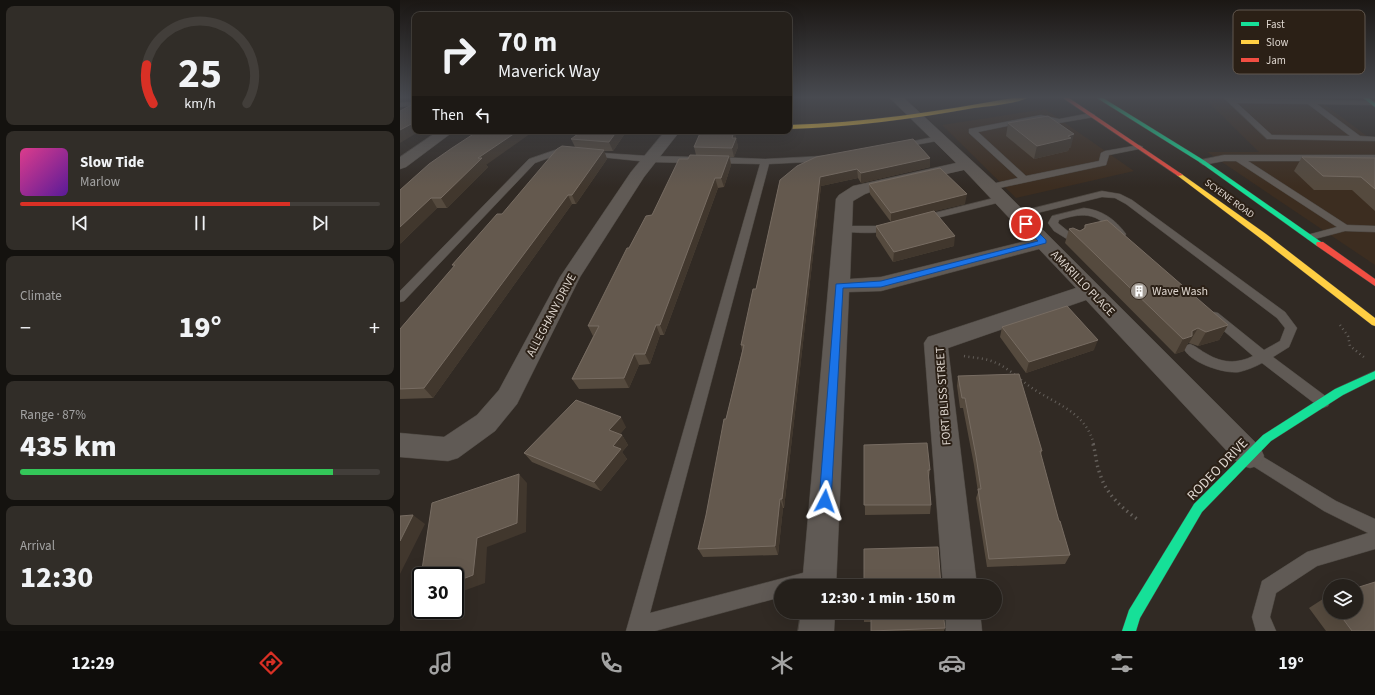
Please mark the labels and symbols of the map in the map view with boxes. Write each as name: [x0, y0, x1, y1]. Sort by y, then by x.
legend: [1233, 10, 1365, 74]
text: Fast: [1266, 17, 1285, 32]
text: Slow: [1266, 35, 1289, 50]
text: Jam: [1266, 53, 1286, 68]
street label: SCYENE ROAD: [1202, 176, 1257, 222]
pin: [1009, 207, 1043, 241]
street label: AMARILLO PLACE: [1047, 247, 1119, 320]
street label: ALLEGHANY DRIVE: [522, 271, 581, 360]
building icon: Wave Wash: [1129, 281, 1149, 301]
place label: Wave Wash: [1152, 283, 1208, 300]
street label: FORT BLISS STREET: [932, 345, 955, 446]
street label: RODEO DRIVE: [1183, 434, 1253, 505]
position arrow: [804, 480, 846, 522]
speed limit sign: 30: [412, 567, 464, 619]

